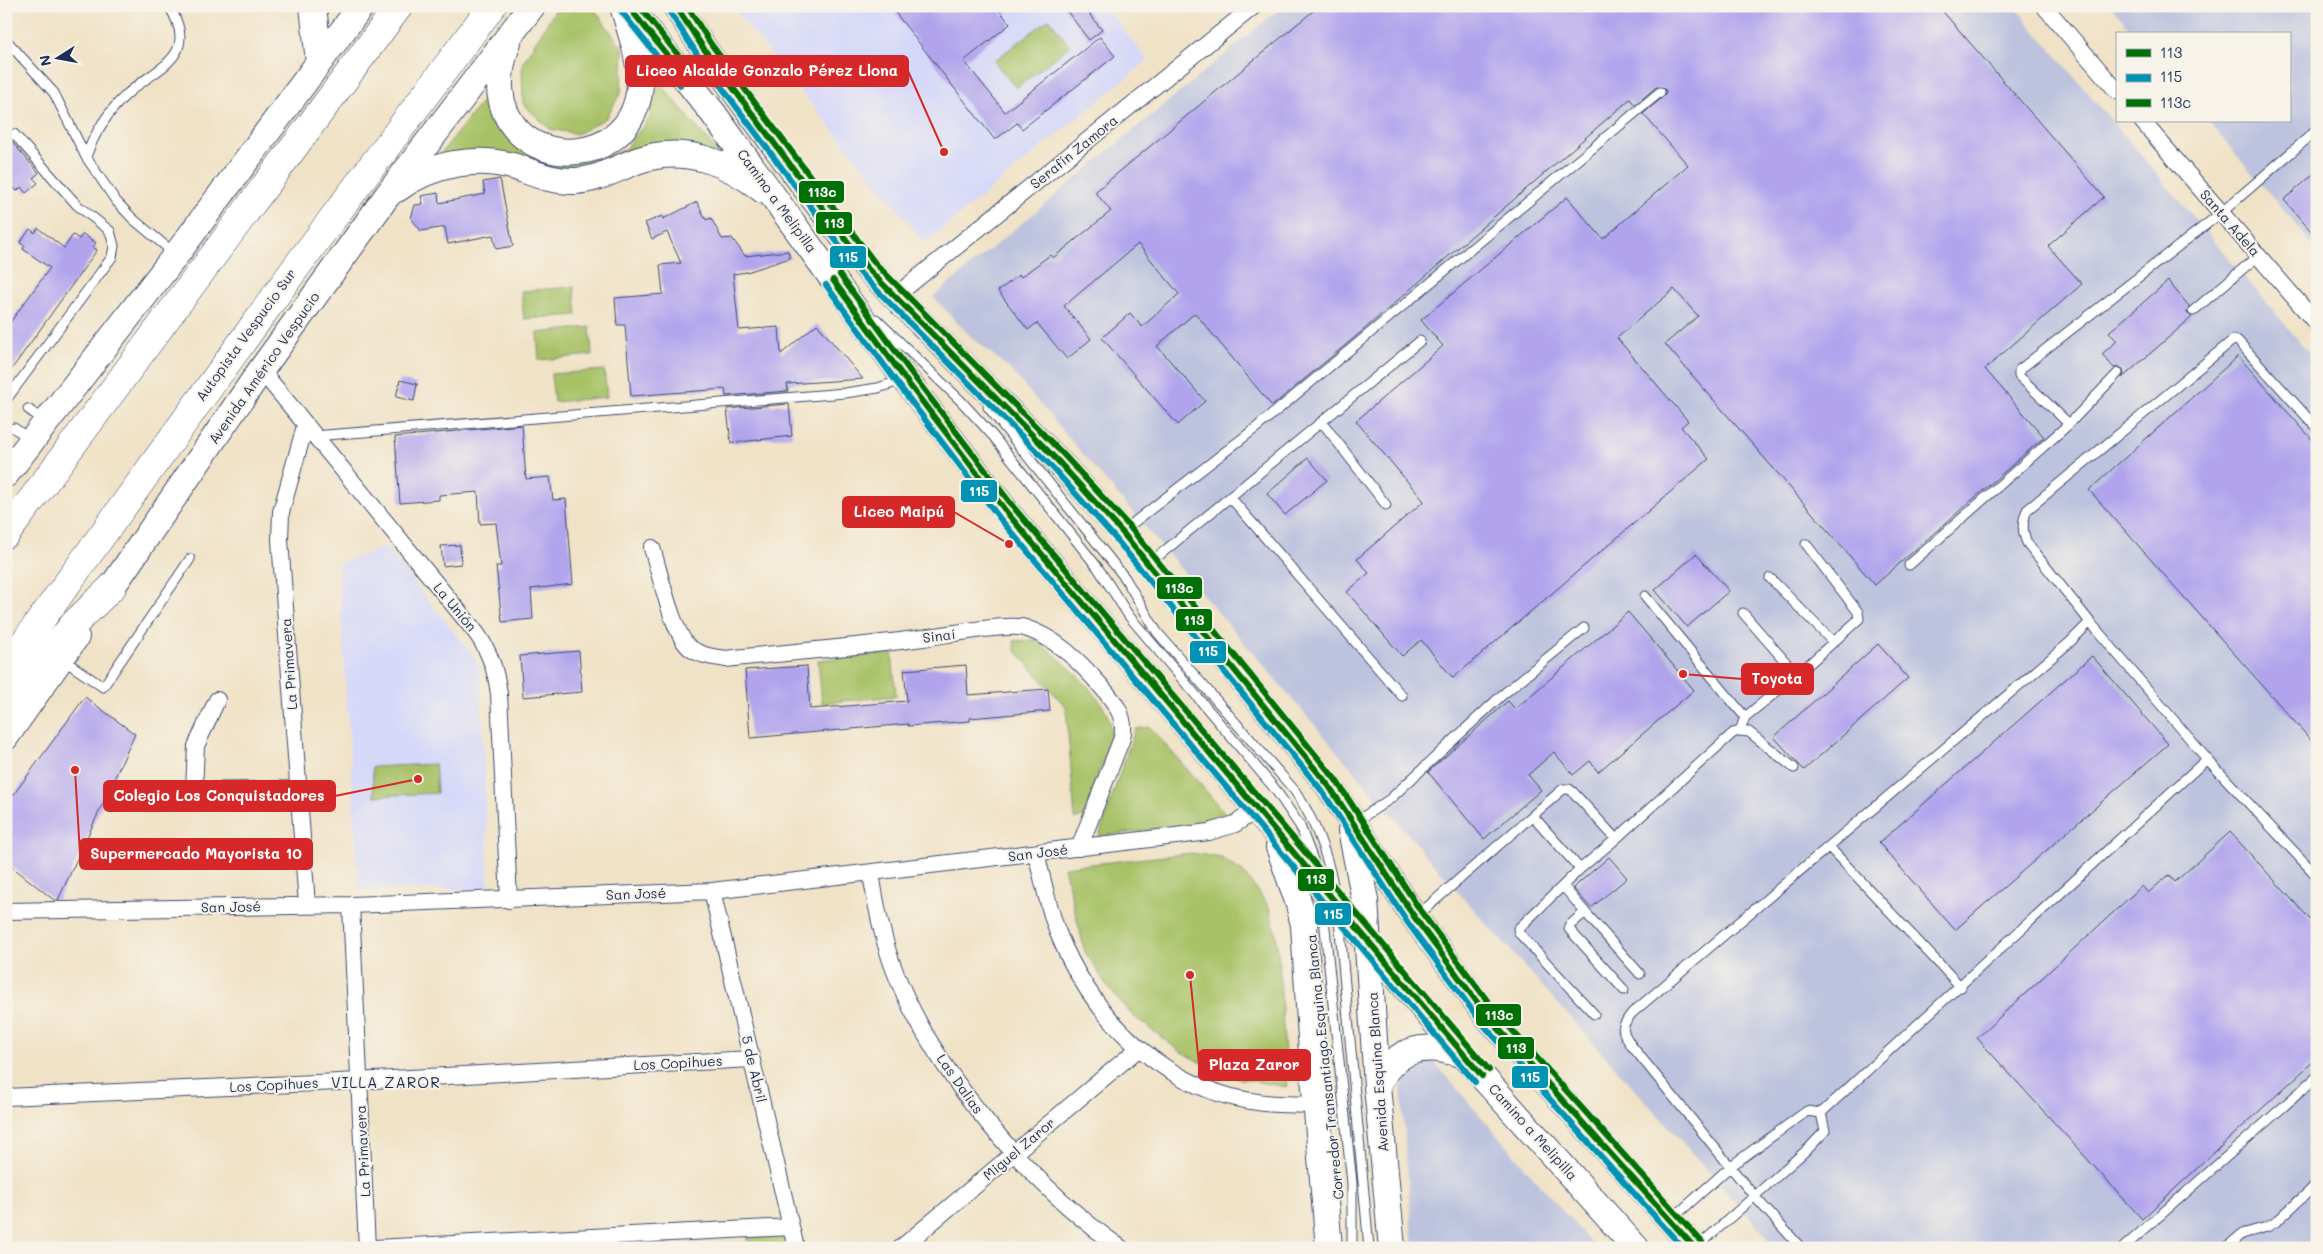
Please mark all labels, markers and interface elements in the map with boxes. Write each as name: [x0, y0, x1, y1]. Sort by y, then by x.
north arrow: [32, 32, 82, 82]
legend: [2116, 32, 2290, 122]
text: 113: [2160, 42, 2182, 62]
text: N: [34, 54, 55, 68]
callout: Liceo Alcalde Gonzalo Pérez Llona: [626, 56, 908, 86]
text: Liceo Alcalde Gonzalo Pérez Llona: [636, 60, 898, 80]
text: 115: [2160, 66, 2182, 86]
text: 113c: [2160, 92, 2191, 112]
street label: Serafín Zamora: [1026, 110, 1122, 193]
street label: Camino a Melipilla: [733, 145, 822, 257]
line badge: 113c: [798, 180, 845, 204]
text: 113c: [807, 182, 837, 201]
street label: Santa Adela: [2196, 185, 2265, 260]
line badge: 113: [815, 211, 853, 235]
text: 113: [824, 213, 844, 232]
line badge: 115: [829, 245, 867, 269]
text: 115: [838, 247, 858, 266]
street label: Autopista Vespucio Sur: [191, 265, 300, 405]
street label: Avenida Américo Vespucio: [204, 288, 324, 448]
line badge: 115: [960, 479, 998, 503]
text: 115: [969, 481, 989, 500]
callout: Liceo Maipú: [843, 497, 954, 527]
text: Liceo Maipú: [854, 501, 944, 521]
line badge: 113c: [1156, 576, 1203, 600]
street label: La Unión: [429, 578, 481, 635]
text: 113c: [1164, 578, 1194, 597]
line badge: 113: [1175, 608, 1213, 632]
text: 113: [1184, 610, 1204, 629]
street label: La Primavera: [276, 617, 301, 711]
street label: Sinaí: [921, 624, 956, 647]
line badge: 115: [1189, 640, 1227, 664]
text: 115: [1198, 641, 1218, 660]
callout: Toyota: [1742, 664, 1813, 694]
text: Toyota: [1751, 668, 1803, 688]
callout: Colegio Los Conquistadores: [104, 781, 335, 811]
text: Colegio Los Conquistadores: [113, 785, 325, 805]
callout: Supermercado Mayorista 10: [80, 839, 312, 869]
street label: San José: [1007, 839, 1069, 866]
text: Supermercado Mayorista 10: [90, 843, 302, 863]
line badge: 113: [1297, 868, 1335, 892]
text: 113: [1306, 869, 1326, 888]
street label: San José: [606, 883, 666, 904]
street label: San José: [201, 896, 261, 917]
line badge: 115: [1314, 902, 1352, 926]
text: 115: [1323, 904, 1343, 923]
street label: Corredor Transantiago Esquina Blanca: [1301, 933, 1348, 1201]
street label: Avenida Esquina Blanca: [1362, 991, 1393, 1153]
line badge: 113c: [1475, 1003, 1522, 1027]
text: 113c: [1484, 1005, 1514, 1024]
street label: 5 de Abril: [738, 1034, 771, 1104]
line badge: 113: [1497, 1036, 1535, 1060]
text: 113: [1506, 1038, 1526, 1057]
street label: Las Dalias: [933, 1050, 988, 1117]
callout: Plaza Zaror: [1199, 1050, 1310, 1080]
street label: Los Copihues: [633, 1051, 723, 1074]
text: Plaza Zaror: [1208, 1054, 1300, 1074]
line badge: 115: [1511, 1065, 1549, 1089]
text: 115: [1520, 1067, 1540, 1086]
district label: VILLA ZAROR: [331, 1072, 441, 1092]
street label: Los Copihues: [229, 1073, 319, 1096]
street label: Camino a Melipilla: [1485, 1079, 1582, 1184]
street label: La Primavera: [351, 1105, 374, 1198]
street label: Miguel Zaror: [979, 1113, 1059, 1184]

